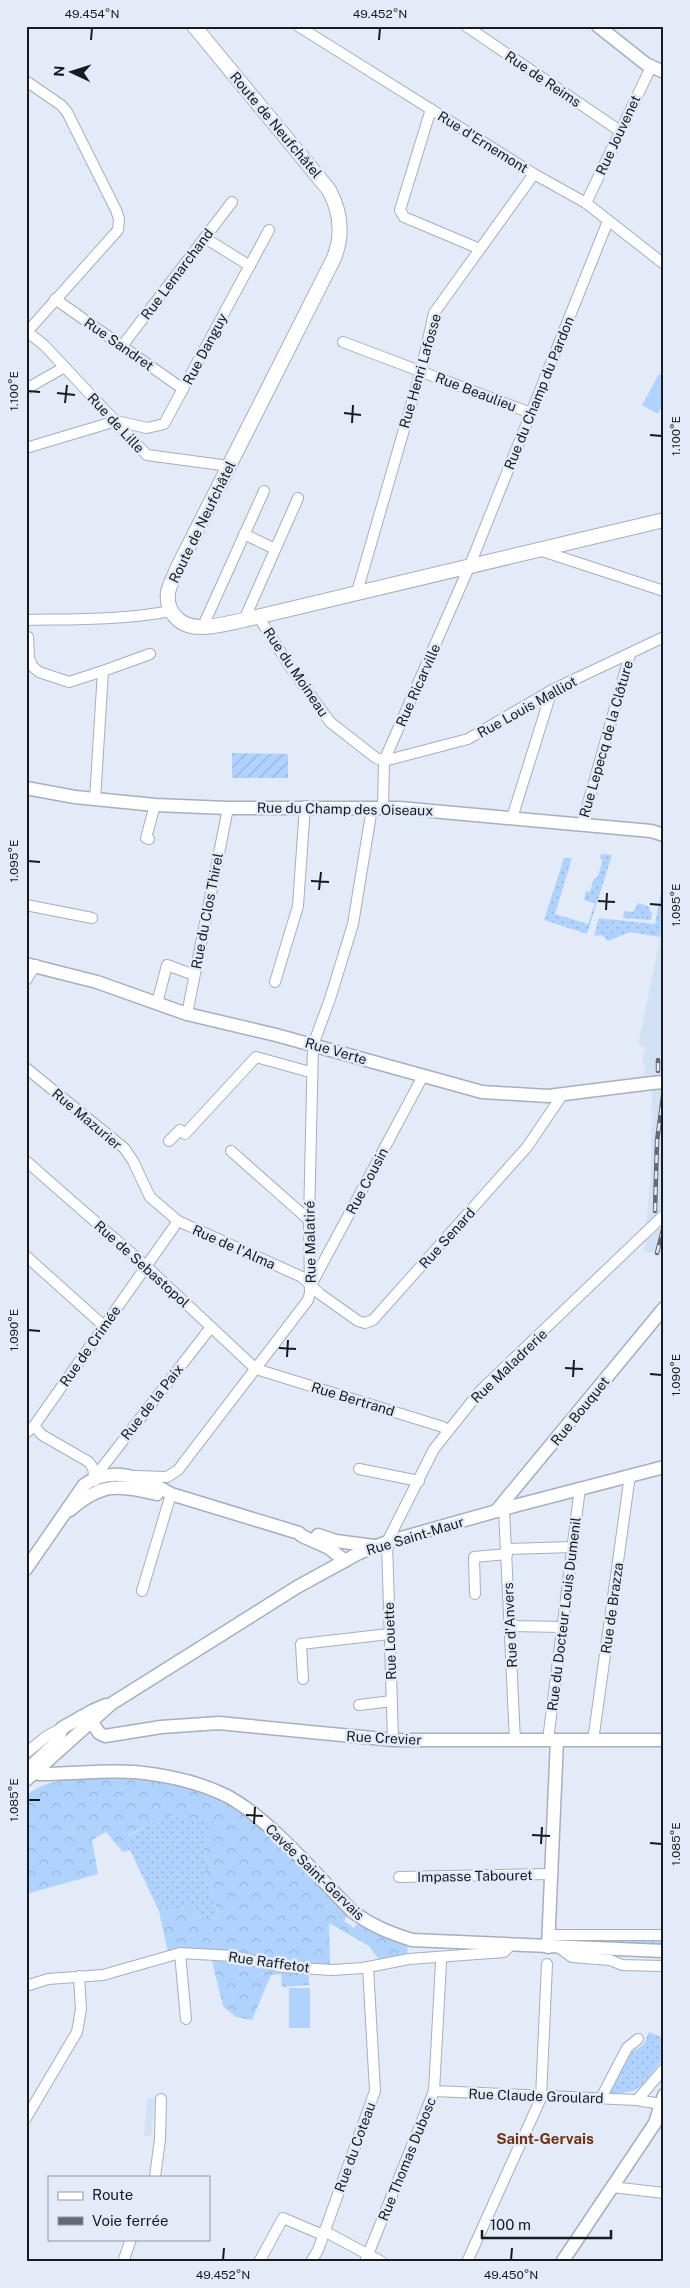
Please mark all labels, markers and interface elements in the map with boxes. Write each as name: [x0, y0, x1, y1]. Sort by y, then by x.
text: 49.454°N: [65, 7, 119, 21]
text: 49.452°N: [353, 7, 407, 21]
north arrow: [48, 48, 98, 98]
street label: Rue de Reims: [502, 48, 584, 110]
text: N: [51, 65, 67, 77]
street label: Route de Neufchâtel: [227, 69, 325, 181]
street label: Rue Jouvenet: [593, 93, 643, 177]
street label: Rue d'Ernemont: [435, 108, 531, 176]
street label: Rue Lemarchand: [138, 226, 216, 322]
street label: Rue Danguy: [180, 310, 231, 387]
street label: Rue Henri Lafosse: [396, 312, 444, 430]
street label: Rue Sandret: [81, 314, 157, 374]
street label: Rue du Champ du Pardon: [501, 314, 577, 472]
street label: Rue Beaulieu: [433, 369, 519, 415]
text: 1.100°E: [7, 371, 21, 411]
street label: Rue de Lille: [84, 390, 148, 456]
text: 1.100°E: [669, 416, 683, 456]
street label: Route de Neufchâtel: [166, 458, 238, 586]
street label: Rue du Moineau: [260, 624, 332, 720]
street label: Rue Ricarville: [393, 641, 443, 729]
street label: Rue Lepecq de la Clôture: [576, 658, 636, 819]
street label: Rue Louis Malliot: [474, 673, 580, 741]
street label: Rue du Champ des Oiseaux: [257, 799, 433, 819]
text: 1.095°E: [7, 839, 21, 883]
street label: Rue du Clos Thirel: [188, 852, 226, 970]
text: 1.095°E: [669, 883, 683, 927]
street label: Rue Verte: [303, 1035, 369, 1067]
street label: Rue Mazurier: [49, 1085, 125, 1153]
street label: Rue Cousin: [343, 1145, 391, 1217]
street label: Rue Malatiré: [301, 1200, 319, 1284]
street label: Rue Senard: [416, 1205, 478, 1271]
street label: Rue de Sebastopol: [91, 1217, 193, 1311]
street label: Rue de l'Alma: [190, 1222, 278, 1272]
street label: Rue de Crimée: [56, 1303, 124, 1389]
text: 1.090°E: [7, 1309, 21, 1351]
street label: Rue Maladrerie: [468, 1326, 550, 1406]
text: 1.090°E: [669, 1354, 683, 1396]
street label: Rue de la Paix: [118, 1361, 186, 1443]
street label: Rue Bouquet: [547, 1373, 613, 1449]
street label: Rue Bertrand: [309, 1379, 397, 1419]
street label: Rue Saint-Maur: [364, 1514, 466, 1558]
street label: Rue du Docteur Louis Dumenil: [544, 1516, 584, 1712]
street label: Rue de Brazza: [598, 1561, 626, 1655]
street label: Rue d'Anvers: [500, 1582, 520, 1668]
street label: Rue Louette: [381, 1602, 399, 1680]
street label: Rue Crevier: [346, 1728, 422, 1748]
text: 1.085°E: [7, 1778, 21, 1822]
street label: Cavée Saint-Gervais: [262, 1821, 368, 1923]
text: 1.085°E: [669, 1822, 683, 1866]
street label: Impasse Tabouret: [417, 1867, 533, 1885]
street label: Rue Raffetot: [227, 1948, 311, 1976]
street label: Rue Claude Groulard: [468, 2086, 604, 2106]
street label: Rue Thomas Dubosc: [375, 2095, 439, 2223]
street label: Rue du Coteau: [331, 2100, 379, 2194]
district label: Saint-Gervais: [496, 2130, 594, 2147]
legend: [48, 2176, 210, 2240]
text: Route: [92, 2186, 133, 2203]
scale bar: [482, 2208, 611, 2240]
text: Voie ferrée: [92, 2212, 169, 2229]
text: 100 m: [490, 2216, 531, 2233]
text: 49.452°N: [196, 2268, 250, 2282]
text: 49.450°N: [484, 2268, 538, 2282]

